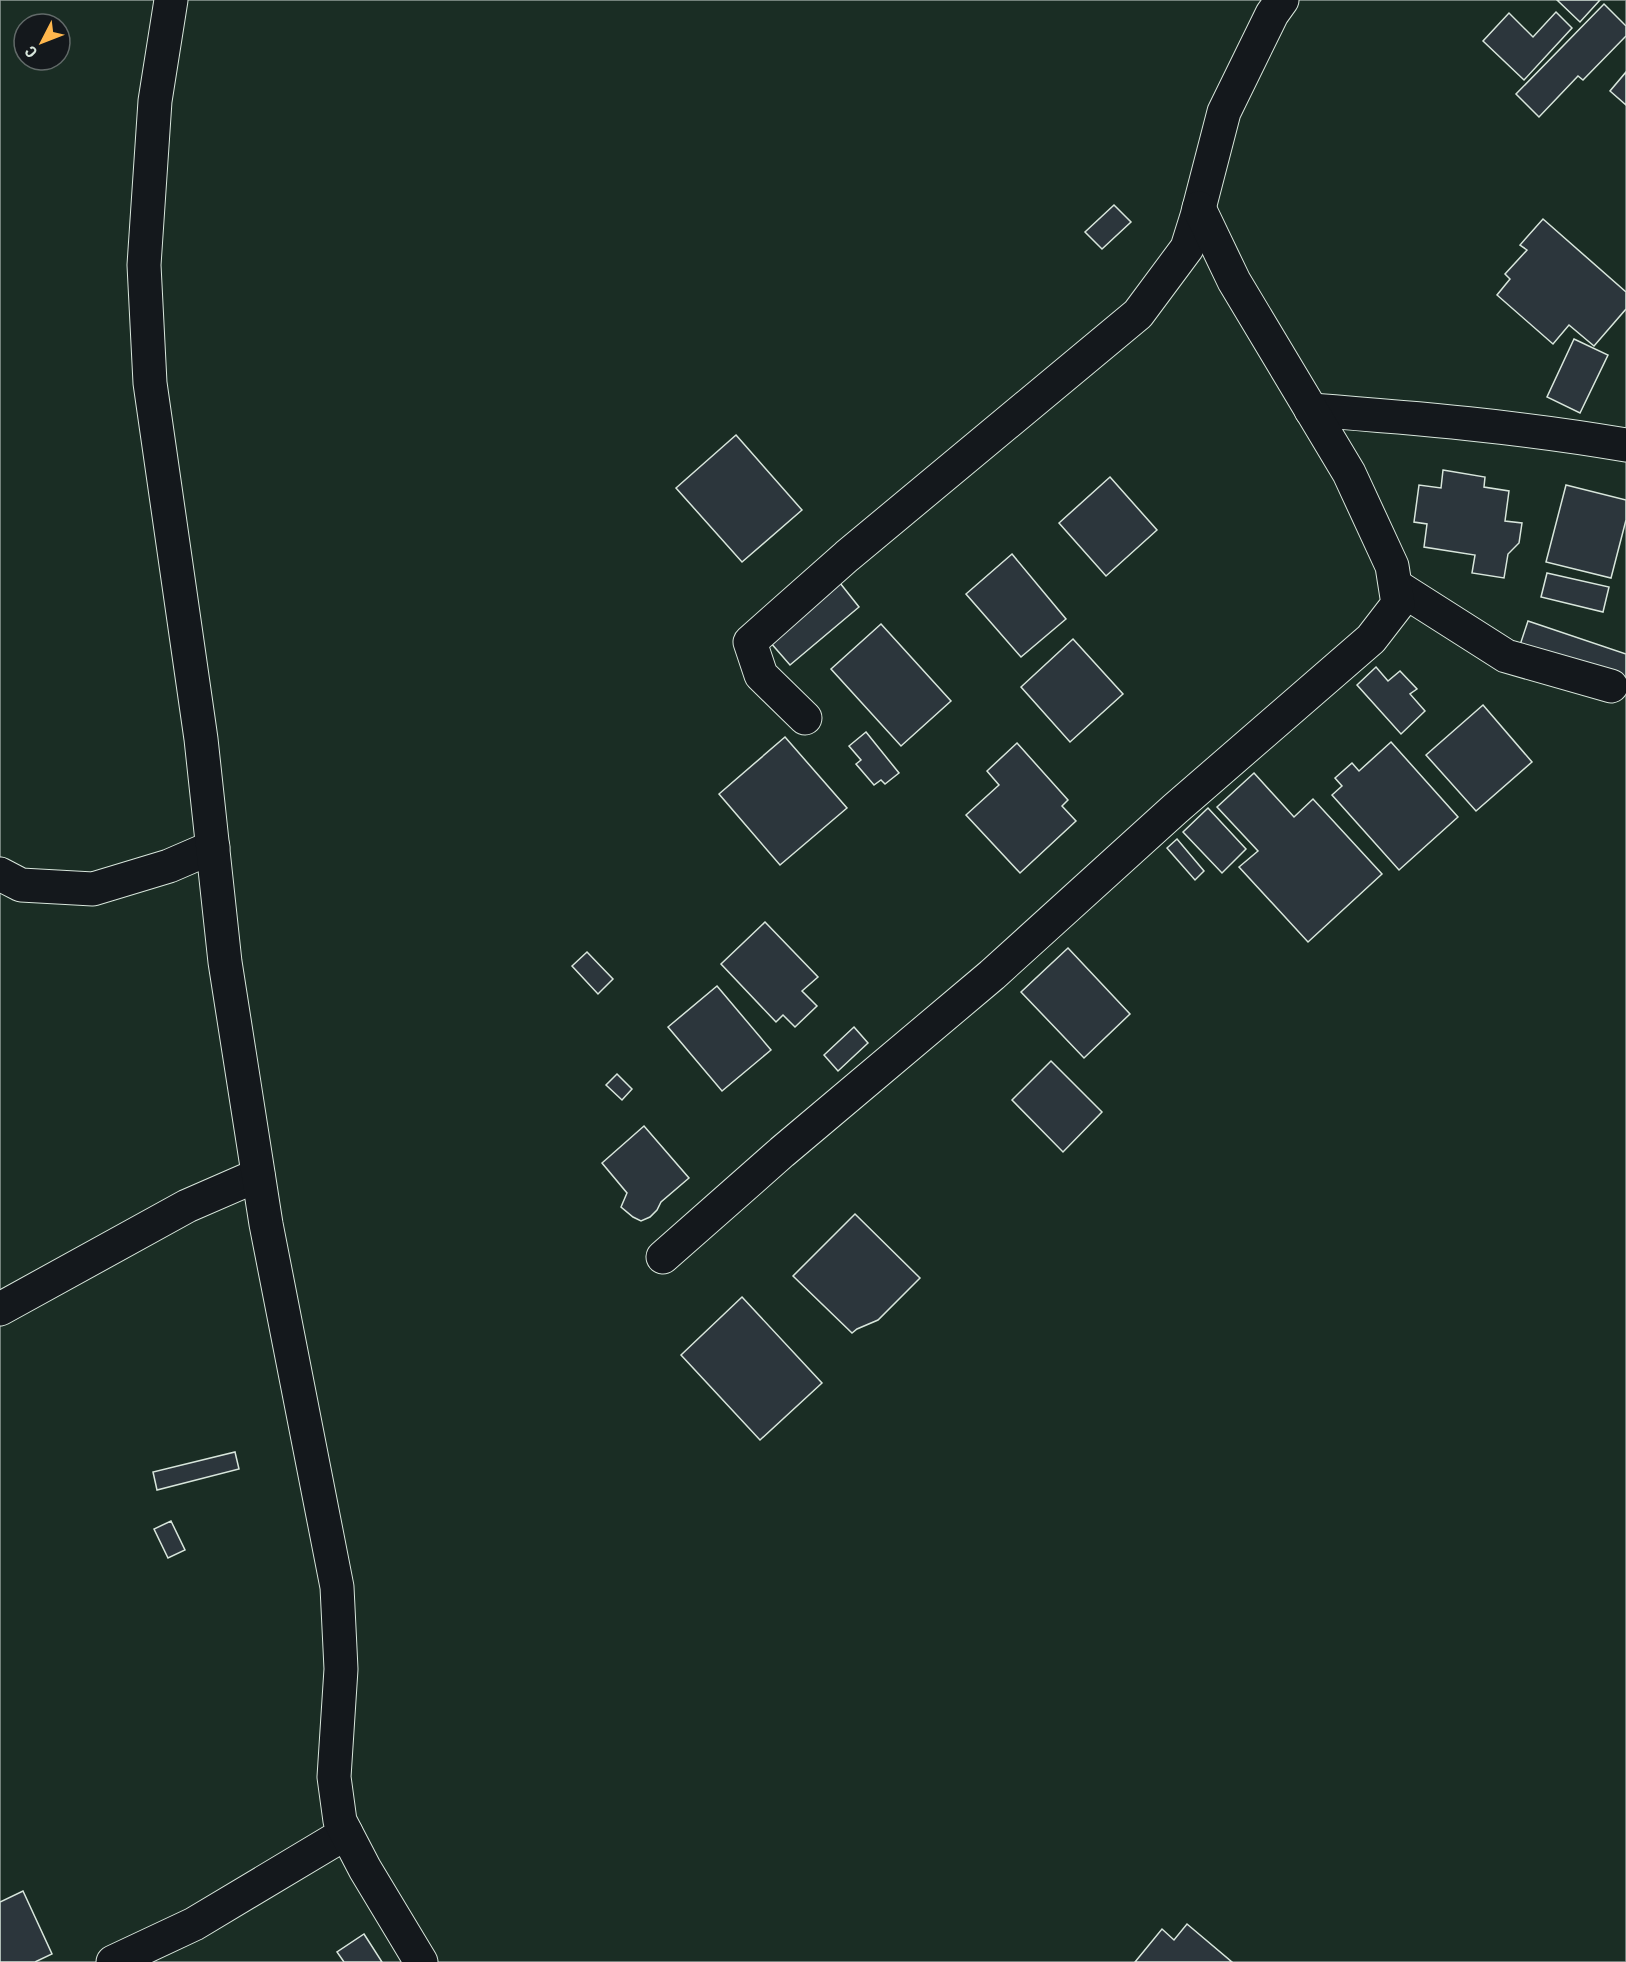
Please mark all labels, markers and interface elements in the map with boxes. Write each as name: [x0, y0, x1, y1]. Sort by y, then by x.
north arrow: [12, 12, 72, 72]
text: С: [21, 42, 41, 61]

